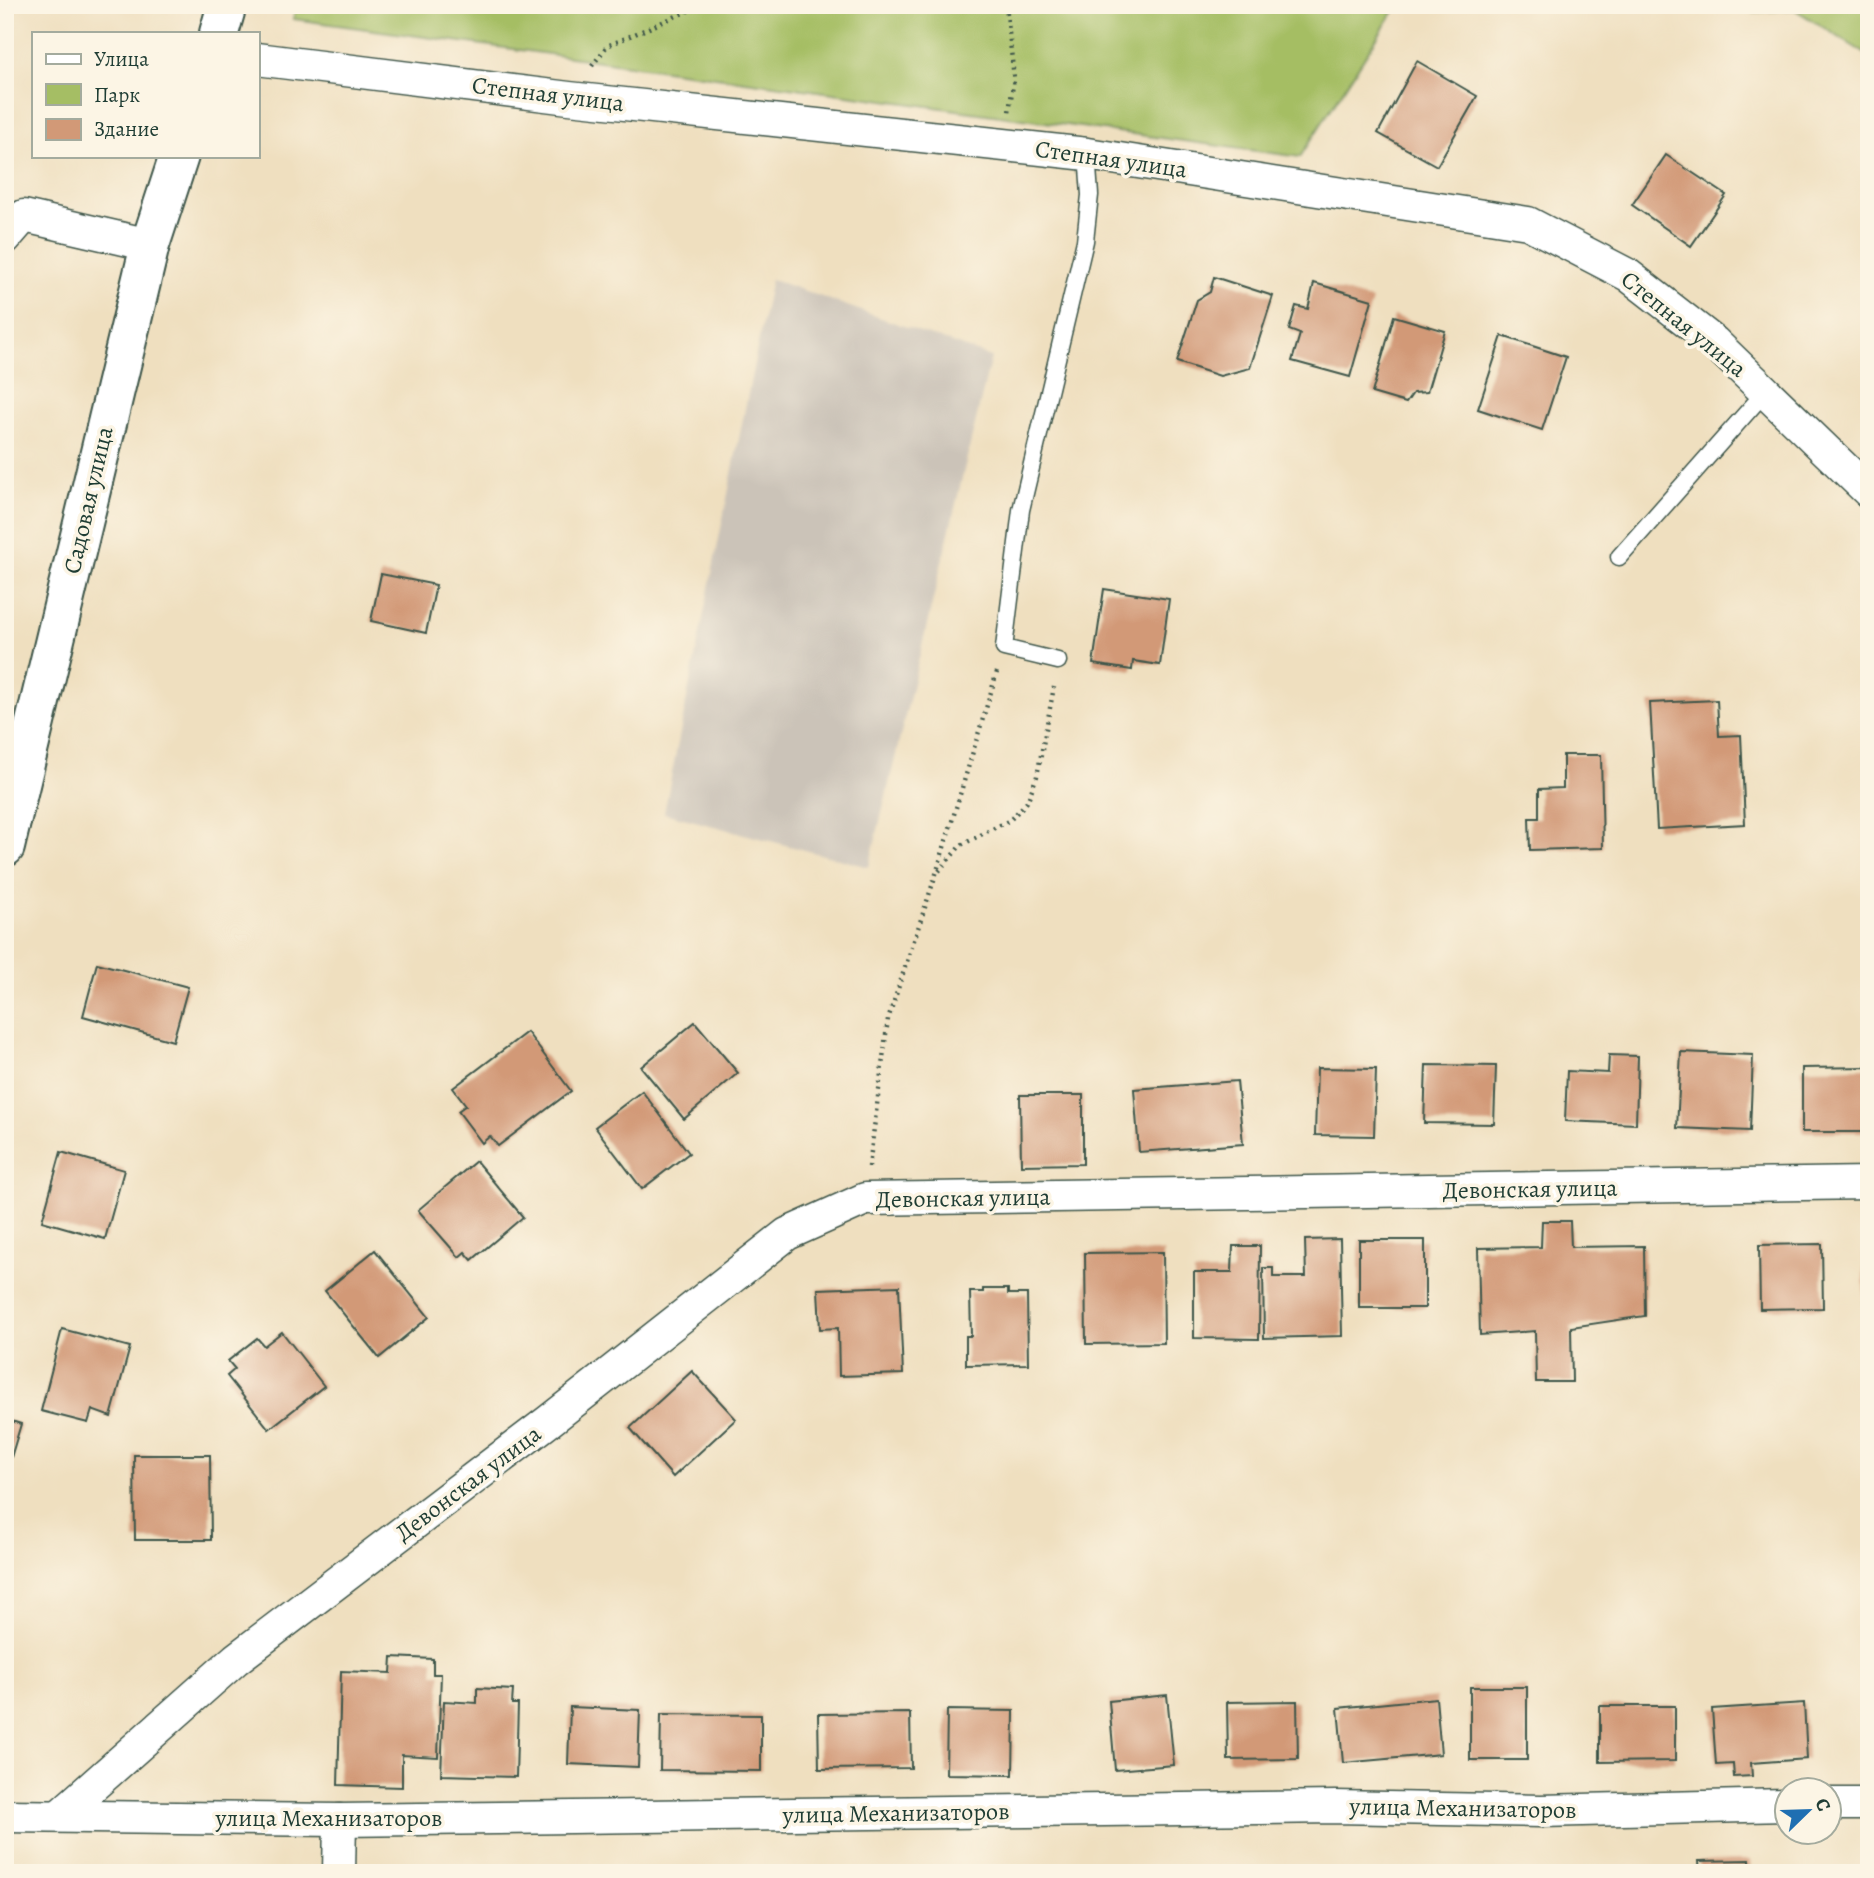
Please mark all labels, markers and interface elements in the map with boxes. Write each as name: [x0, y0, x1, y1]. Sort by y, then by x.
legend: [32, 32, 259, 158]
text: Улица: [94, 45, 149, 73]
street label: Степная улица: [470, 69, 626, 119]
text: Парк: [94, 81, 140, 109]
text: Здание: [94, 115, 159, 143]
street label: Степная улица: [1033, 133, 1189, 185]
street label: Степная улица: [1615, 263, 1753, 385]
street label: Садовая улица: [56, 423, 120, 577]
street label: Девонская улица: [1442, 1171, 1618, 1207]
street label: Девонская улица: [875, 1180, 1051, 1216]
street label: Девонская улица: [389, 1418, 547, 1548]
north arrow: [1772, 1776, 1842, 1846]
street label: улица Механизаторов: [1348, 1790, 1577, 1826]
text: С: [1808, 1794, 1837, 1815]
street label: улица Механизаторов: [781, 1795, 1010, 1831]
street label: улица Механизаторов: [214, 1802, 443, 1834]

